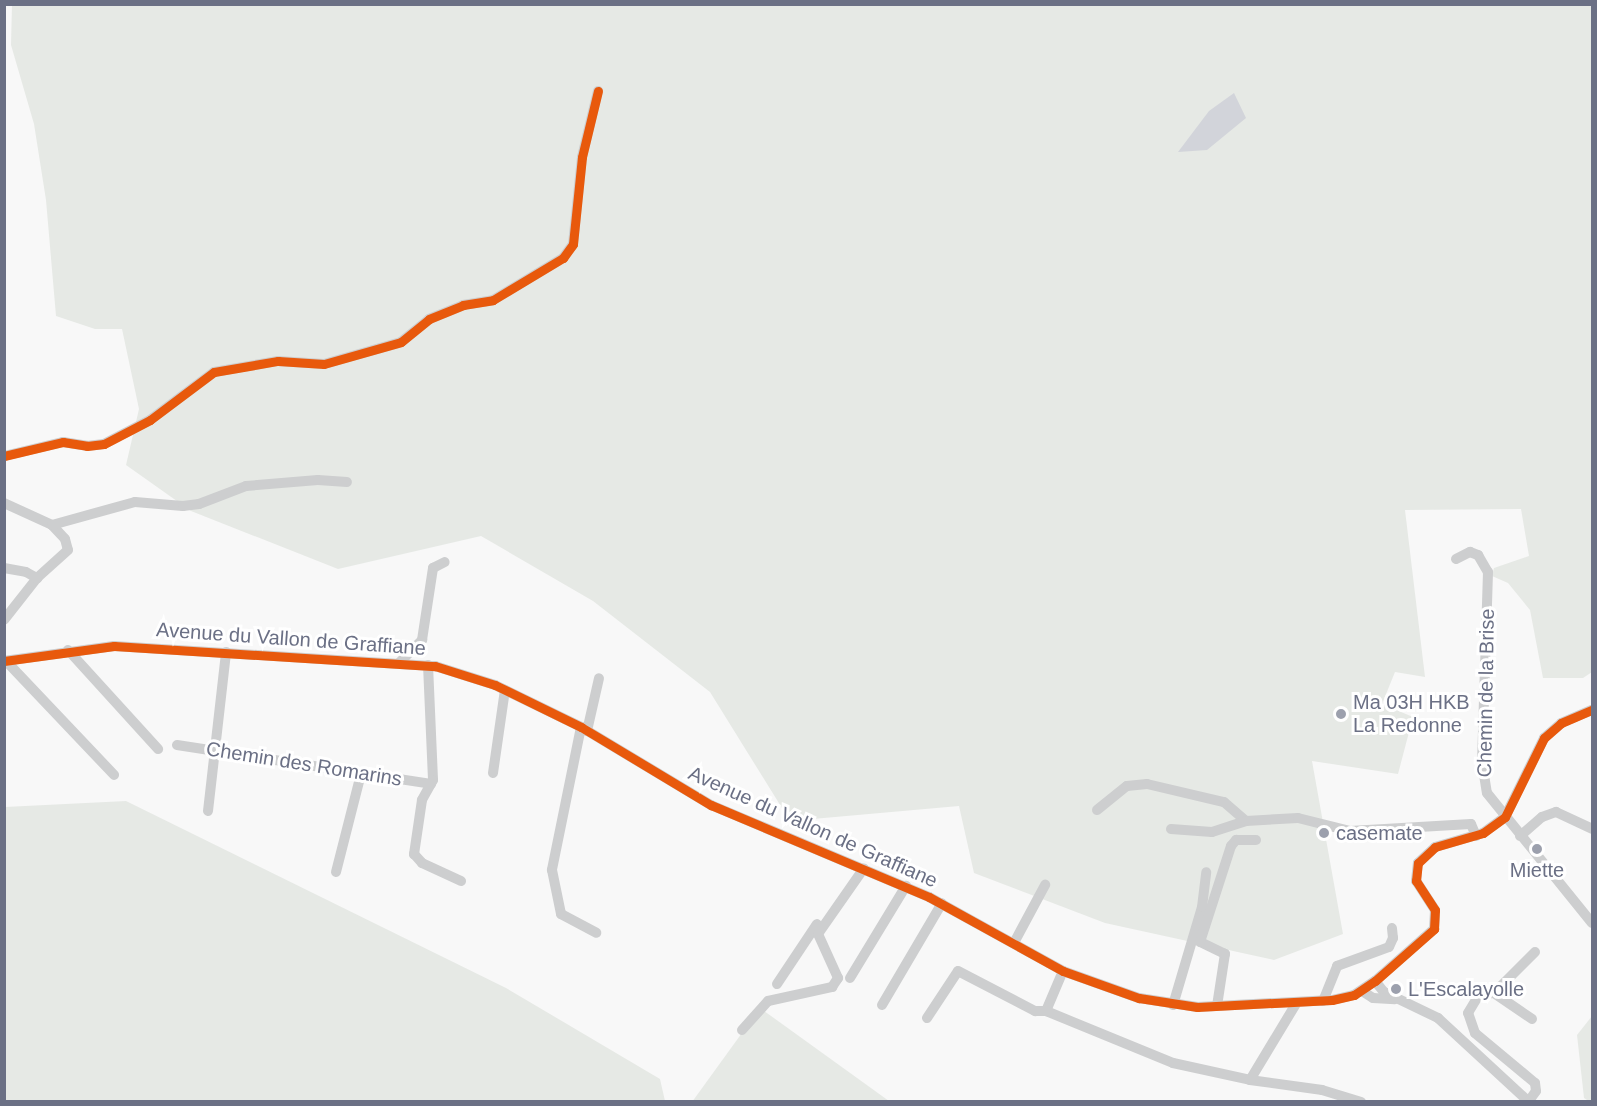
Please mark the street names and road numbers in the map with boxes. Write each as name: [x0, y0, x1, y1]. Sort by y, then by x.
street label: Chemin de la Brise: [1473, 608, 1499, 778]
street label: Avenue du Vallon de Graffiane: [155, 618, 427, 660]
street label: Chemin des Romarins: [204, 737, 404, 791]
street label: Avenue du Vallon de Graffiane: [685, 761, 941, 893]

